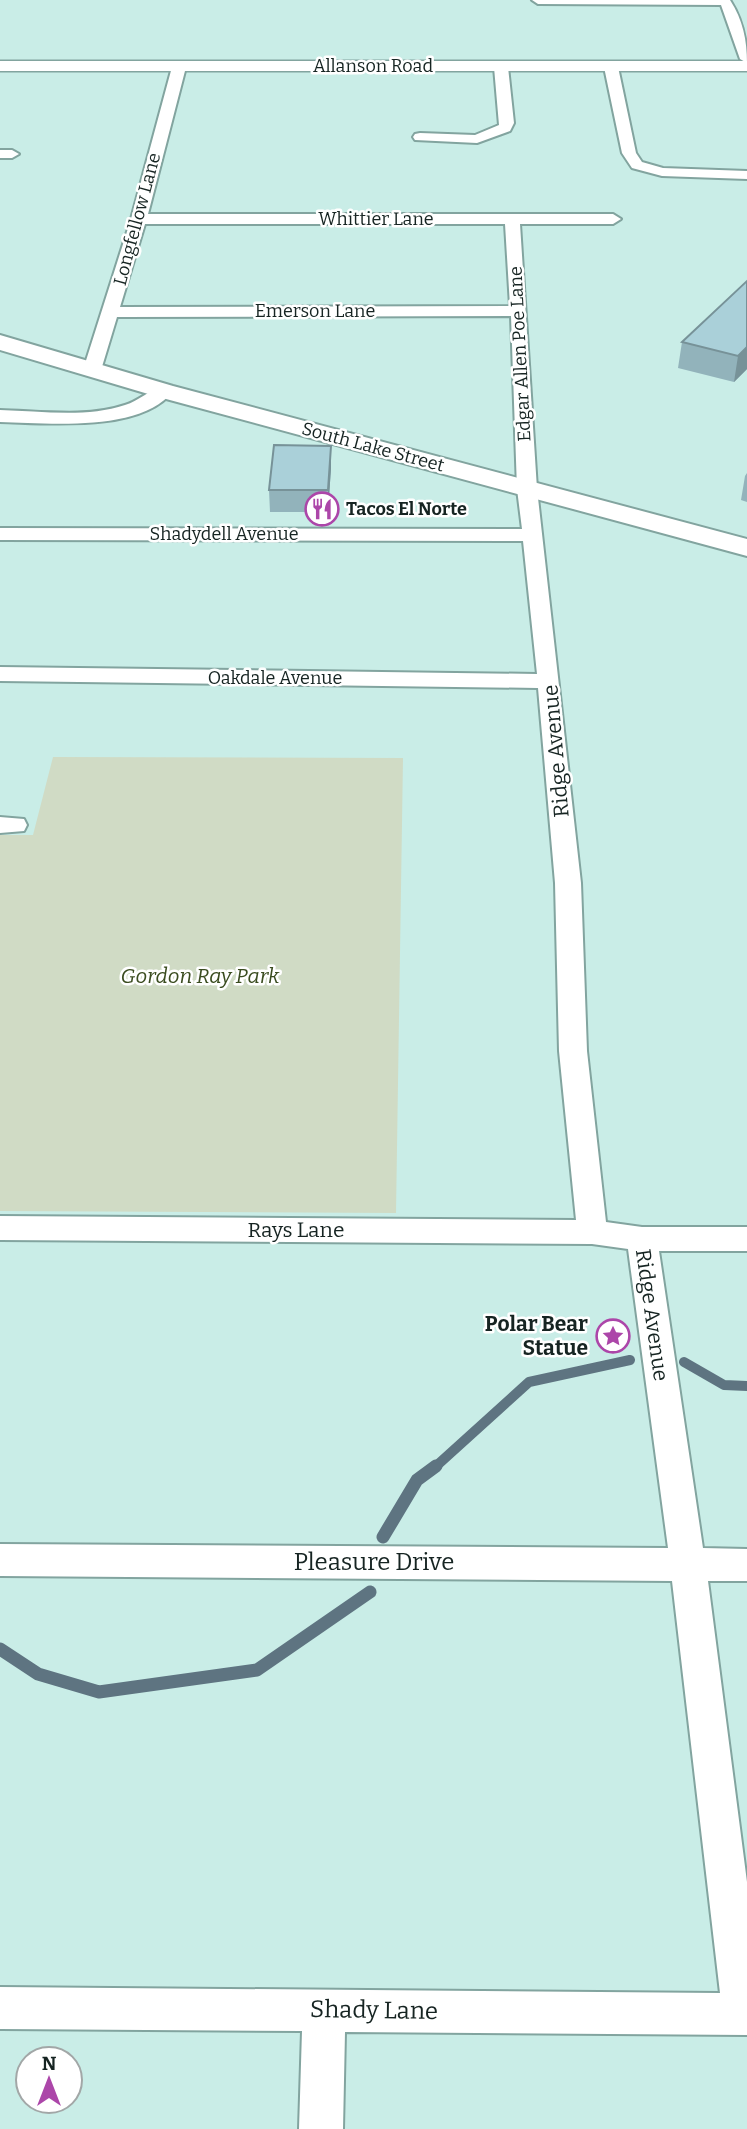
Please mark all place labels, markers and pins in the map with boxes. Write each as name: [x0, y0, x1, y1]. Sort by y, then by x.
restaurant icon: Tacos El Norte: [303, 490, 341, 528]
place label: Tacos El Norte: [346, 498, 467, 520]
place label: Polar Bear Statue: [485, 1311, 588, 1361]
place icon: Polar Bear Statue: [594, 1317, 632, 1355]

